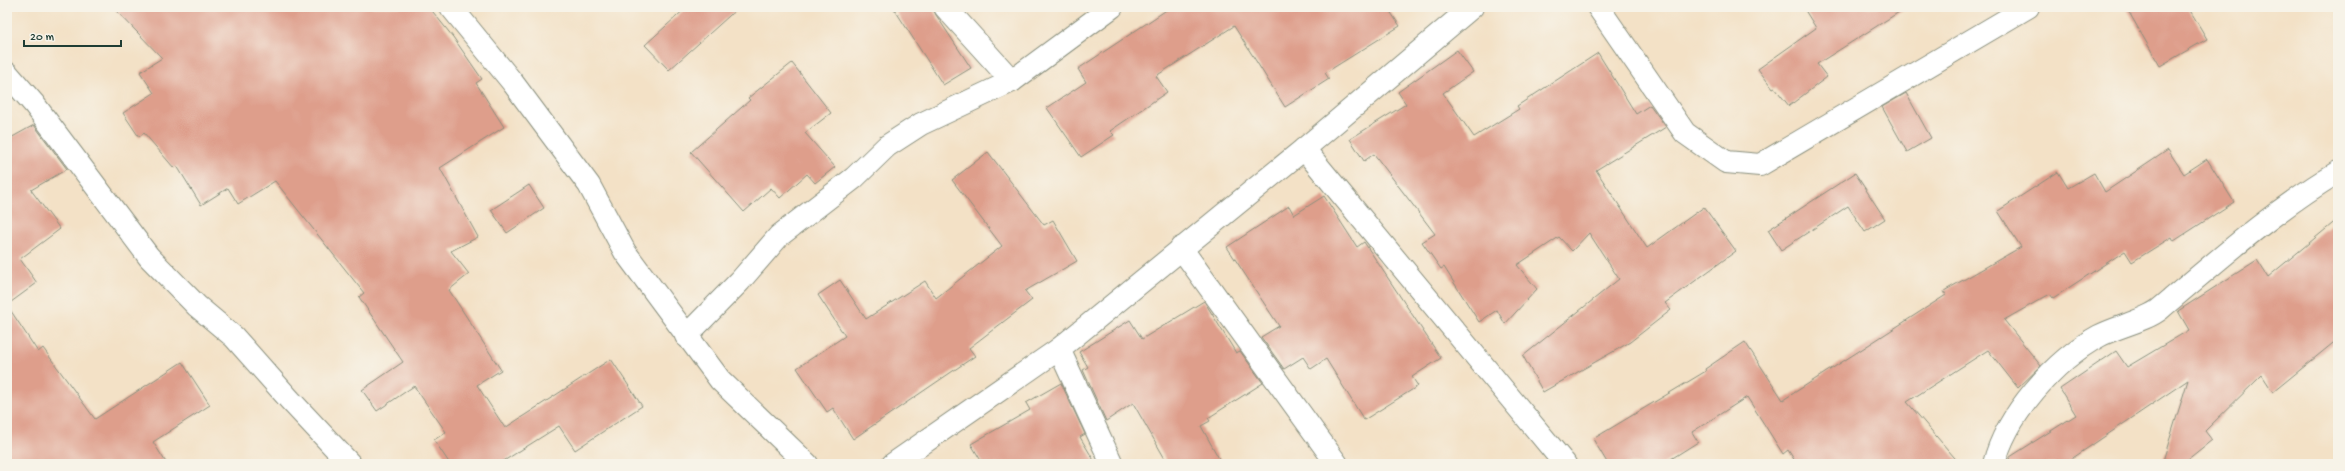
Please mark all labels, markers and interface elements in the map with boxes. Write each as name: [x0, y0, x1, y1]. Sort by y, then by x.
scale bar: [24, 22, 121, 48]
text: 20 m: [30, 31, 55, 45]

